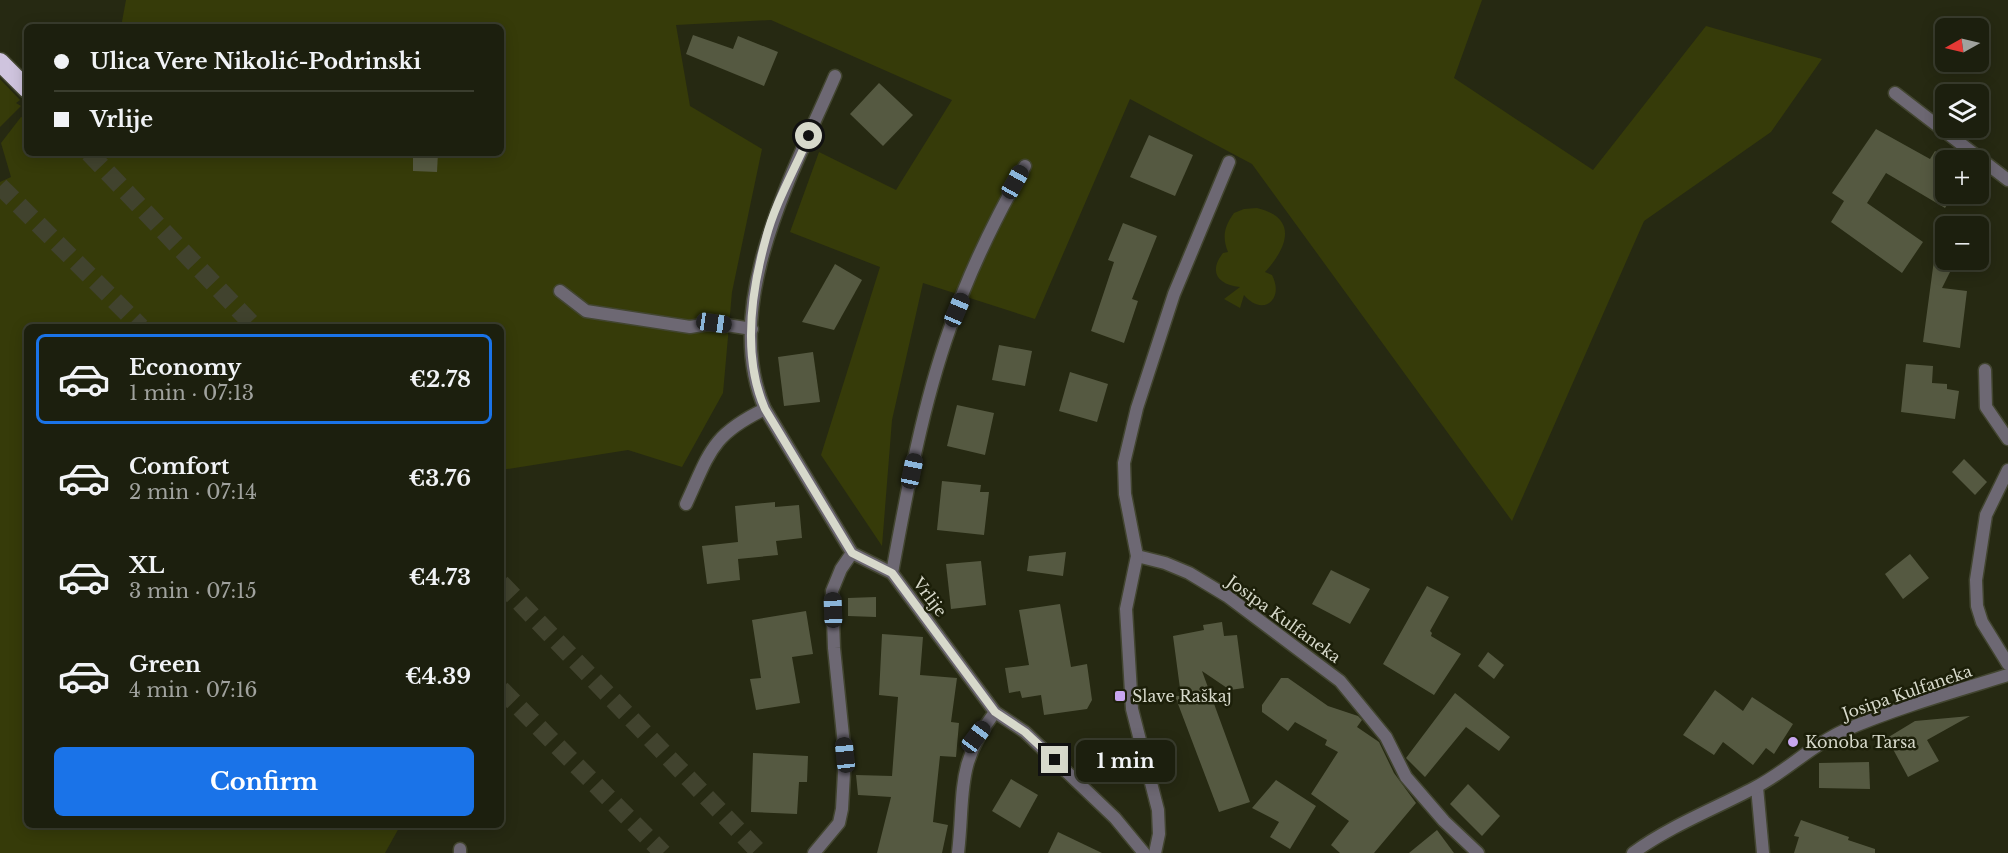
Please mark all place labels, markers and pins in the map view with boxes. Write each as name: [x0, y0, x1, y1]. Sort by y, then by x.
place label: Slave Raškaj: [1132, 686, 1232, 706]
marker: Slave Raškaj: [1113, 689, 1127, 703]
place label: Konoba Tarsa: [1805, 732, 1916, 752]
marker: Konoba Tarsa: [1786, 735, 1800, 749]

